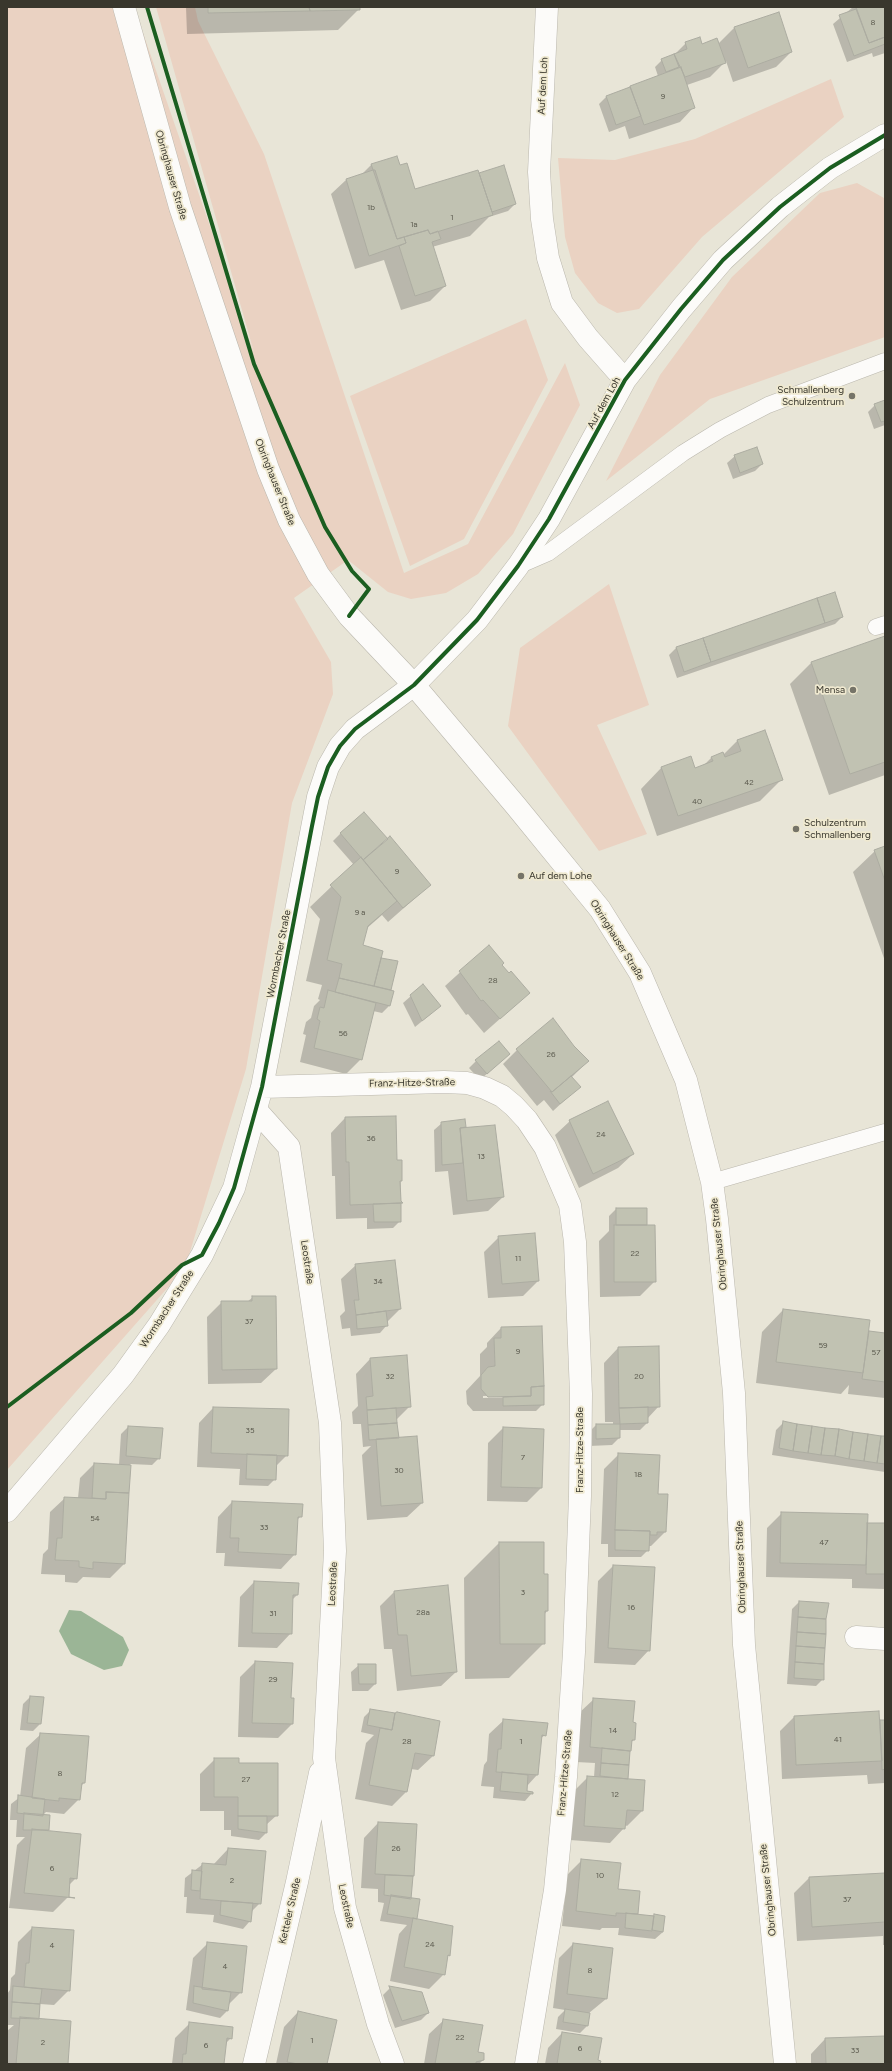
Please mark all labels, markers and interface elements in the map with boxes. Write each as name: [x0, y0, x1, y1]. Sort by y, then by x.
house number: 8: [871, 18, 875, 28]
street label: Auf dem Loh: [536, 57, 550, 115]
house number: 9: [661, 92, 665, 102]
street label: Obringhauser Straße: [152, 129, 190, 221]
house number: 1b: [367, 203, 375, 213]
house number: 1: [450, 213, 454, 223]
house number: 1a: [410, 220, 418, 230]
street label: Auf dem Loh: [585, 375, 623, 431]
place label: Schmallenberg Schulzentrum: [777, 384, 844, 408]
marker: Schmallenberg Schulzentrum: [847, 391, 857, 401]
street label: Obringhauser Straße: [252, 437, 298, 527]
place label: Mensa: [816, 684, 845, 696]
marker: Mensa: [848, 685, 858, 695]
house number: 42: [744, 778, 754, 788]
house number: 40: [692, 797, 702, 807]
place label: Schulzentrum Schmallenberg: [804, 817, 871, 840]
marker: Schulzentrum Schmallenberg: [791, 824, 801, 834]
house number: 9: [395, 867, 399, 877]
place label: Auf dem Lohe: [529, 870, 592, 882]
marker: Auf dem Lohe: [516, 871, 526, 881]
street label: Obringhauser Straße: [587, 898, 647, 982]
house number: 9 a: [355, 908, 365, 918]
street label: Wormbacher Straße: [265, 909, 293, 999]
house number: 28: [488, 976, 498, 986]
house number: 56: [338, 1029, 348, 1039]
house number: 26: [547, 1050, 555, 1060]
street label: Franz-Hitze-Straße: [369, 1076, 455, 1090]
house number: 24: [596, 1130, 606, 1140]
house number: 36: [367, 1134, 375, 1144]
house number: 13: [477, 1152, 485, 1162]
street label: Obringhauser Straße: [708, 1197, 730, 1291]
street label: Leostraße: [298, 1239, 316, 1285]
house number: 22: [631, 1249, 639, 1259]
house number: 11: [515, 1254, 521, 1264]
street label: Wormbacher Straße: [138, 1268, 196, 1350]
house number: 34: [373, 1277, 383, 1287]
house number: 37: [245, 1317, 253, 1327]
house number: 59: [818, 1341, 828, 1351]
house number: 9: [516, 1347, 520, 1357]
house number: 57: [872, 1348, 880, 1358]
house number: 32: [386, 1372, 394, 1382]
house number: 20: [634, 1372, 644, 1382]
street label: Franz-Hitze-Straße: [574, 1407, 586, 1493]
house number: 35: [246, 1426, 254, 1436]
house number: 7: [521, 1453, 525, 1463]
house number: 30: [394, 1466, 404, 1476]
house number: 18: [634, 1470, 642, 1480]
house number: 54: [90, 1514, 100, 1524]
street label: Obringhauser Straße: [733, 1521, 749, 1613]
house number: 33: [260, 1523, 268, 1533]
house number: 47: [819, 1538, 829, 1548]
street label: Leostraße: [326, 1561, 340, 1607]
house number: 3: [521, 1588, 525, 1598]
house number: 16: [627, 1603, 635, 1613]
house number: 28a: [416, 1608, 430, 1618]
house number: 31: [269, 1609, 277, 1619]
house number: 29: [269, 1675, 277, 1685]
house number: 14: [609, 1726, 617, 1736]
street label: Franz-Hitze-Straße: [555, 1730, 575, 1816]
house number: 41: [834, 1735, 842, 1745]
house number: 28: [402, 1737, 412, 1747]
house number: 1: [519, 1737, 523, 1747]
house number: 8: [58, 1769, 62, 1779]
house number: 27: [242, 1775, 250, 1785]
house number: 12: [611, 1790, 619, 1800]
street label: Obringhauser Straße: [757, 1843, 779, 1937]
house number: 26: [392, 1844, 400, 1854]
house number: 6: [50, 1864, 54, 1874]
house number: 10: [596, 1871, 604, 1881]
house number: 2: [230, 1876, 234, 1886]
street label: Ketteler Straße: [277, 1877, 303, 1945]
street label: Leostraße: [336, 1883, 356, 1929]
house number: 37: [843, 1895, 851, 1905]
house number: 24: [425, 1940, 435, 1950]
house number: 4: [50, 1941, 54, 1951]
house number: 4: [223, 1962, 227, 1972]
house number: 8: [588, 1966, 592, 1976]
house number: 22: [456, 2033, 464, 2043]
house number: 1: [310, 2036, 314, 2046]
house number: 2: [41, 2038, 45, 2048]
house number: 6: [204, 2041, 208, 2051]
house number: 6: [578, 2044, 582, 2054]
house number: 33: [851, 2046, 859, 2056]

